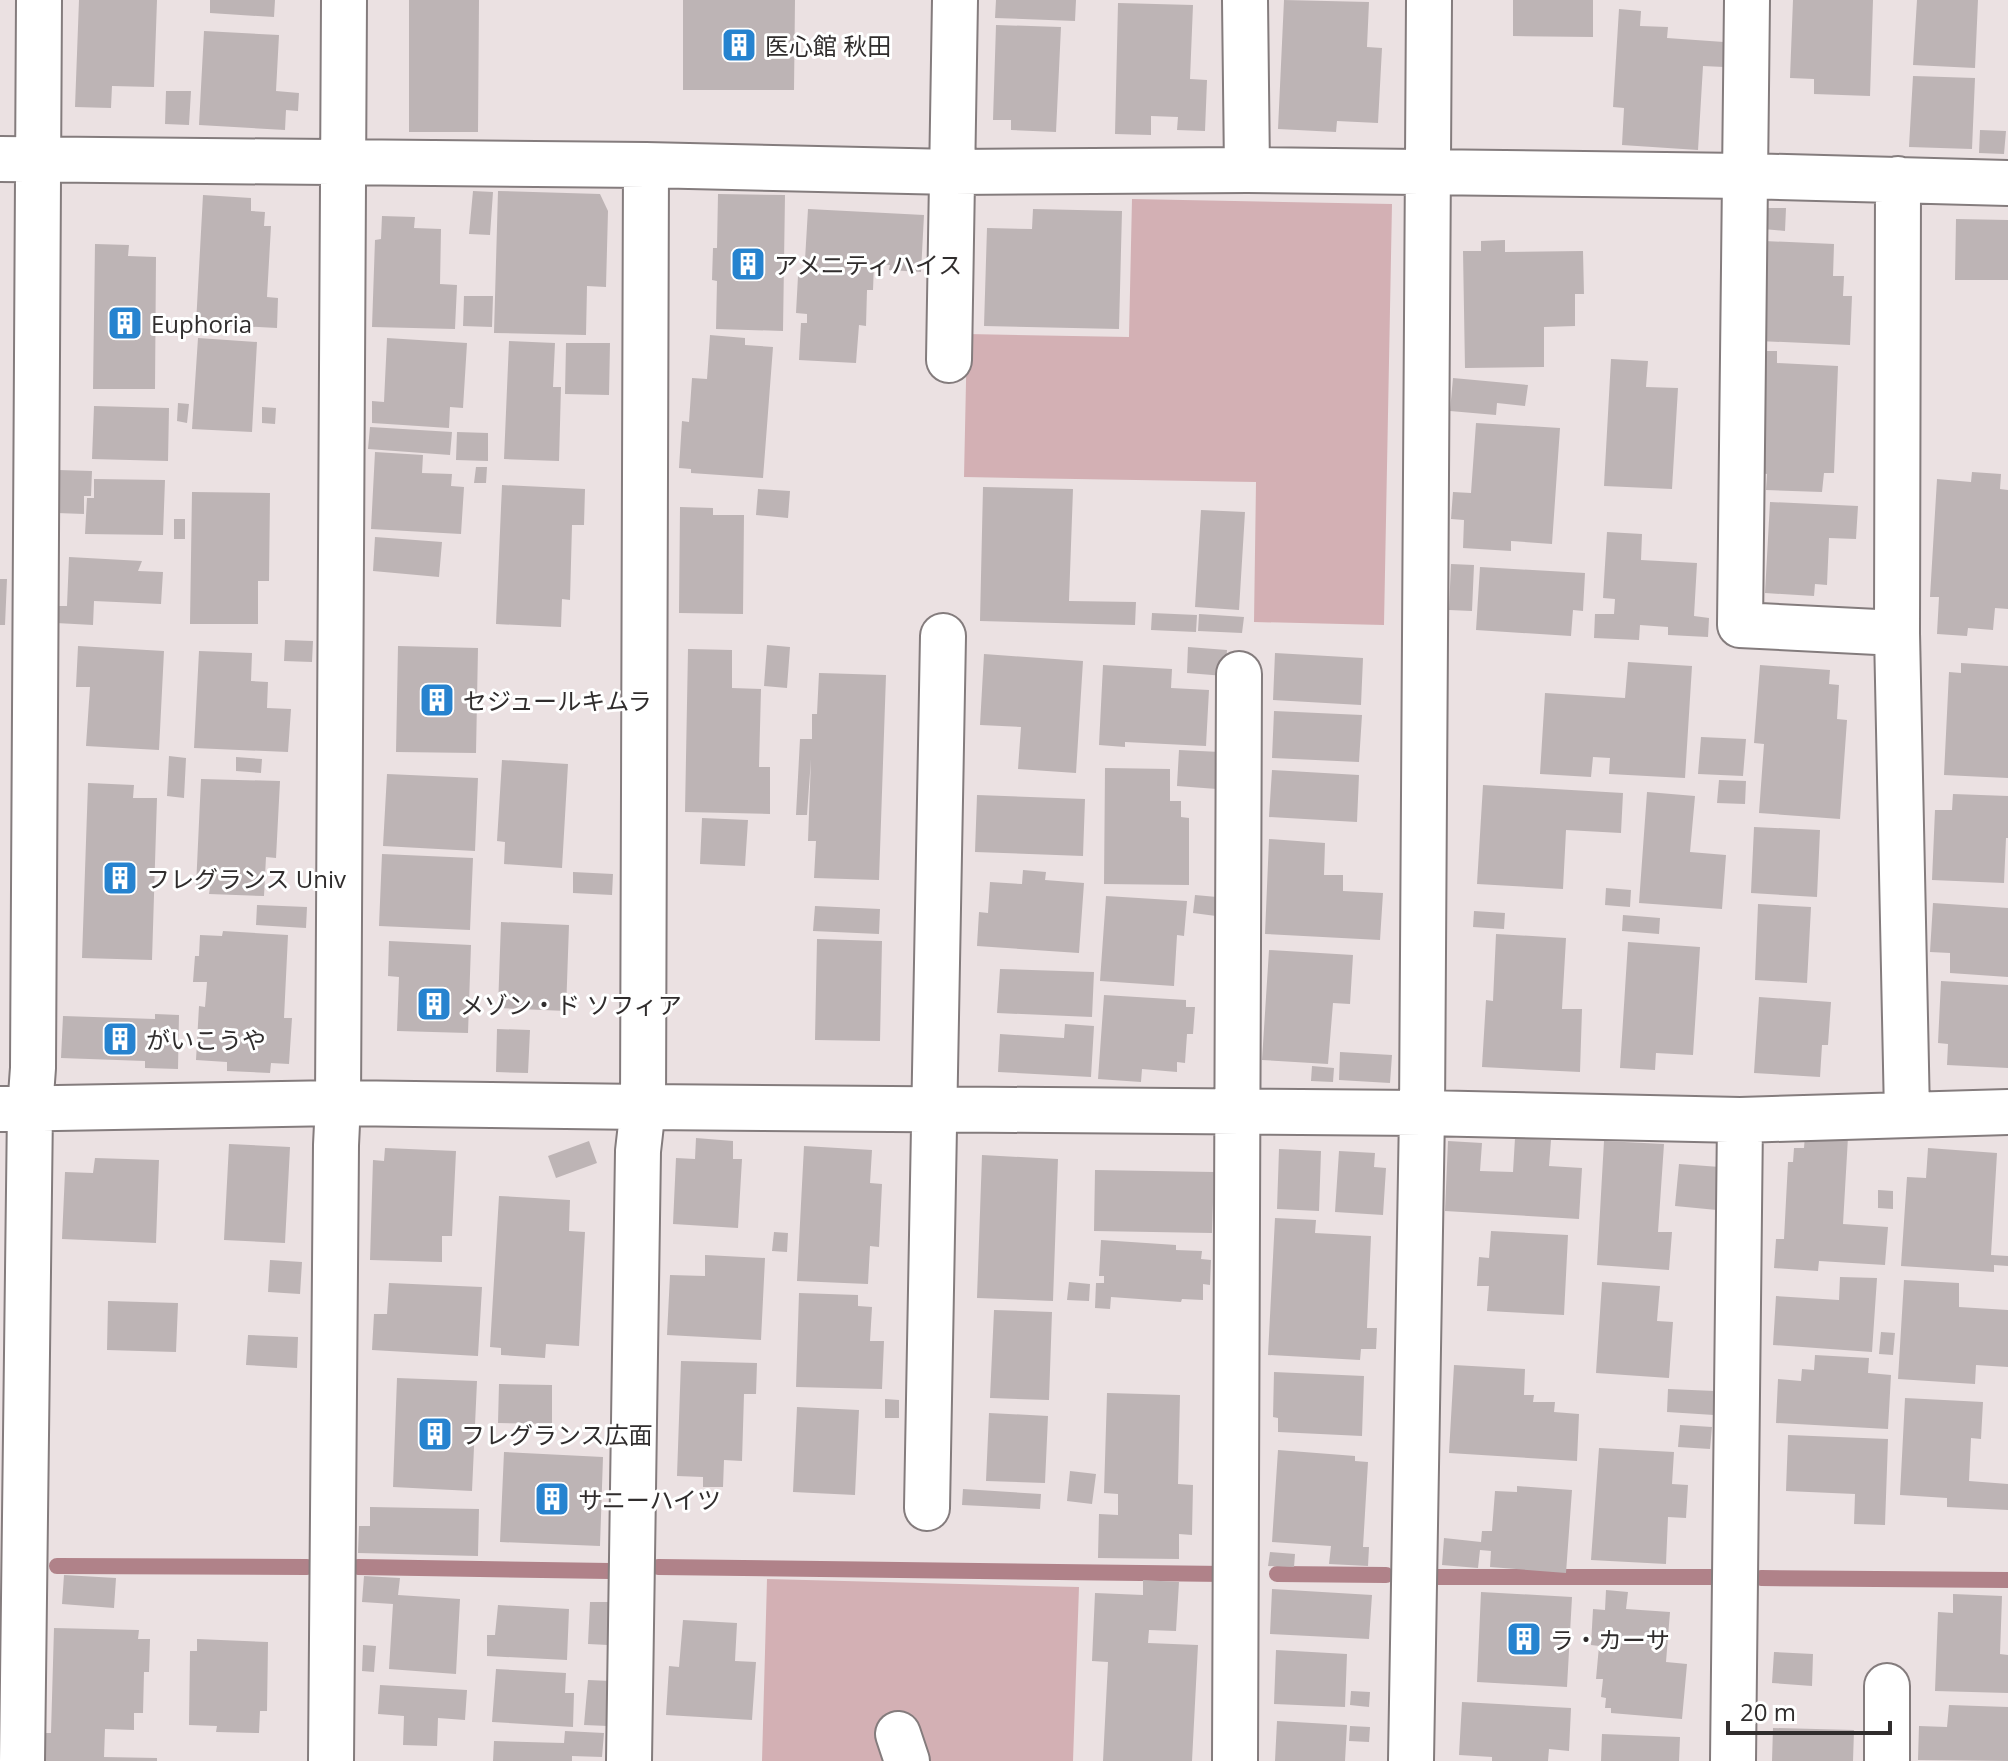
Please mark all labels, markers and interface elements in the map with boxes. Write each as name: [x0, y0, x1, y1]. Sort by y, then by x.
building icon: 医心館 秋田: [720, 26, 758, 64]
place label: 医心館 秋田: [765, 29, 891, 62]
building icon: アメニティハイス: [729, 245, 767, 283]
place label: アメニティハイス: [774, 248, 962, 281]
building icon: Euphoria: [106, 304, 144, 342]
place label: Euphoria: [151, 307, 252, 340]
building icon: セジュールキムラ: [418, 681, 456, 719]
place label: セジュールキムラ: [463, 684, 652, 717]
building icon: フレグランス Univ: [101, 859, 139, 897]
place label: フレグランス Univ: [146, 862, 346, 895]
building icon: メゾン・ド ソフィア: [415, 985, 453, 1023]
place label: メゾン・ド ソフィア: [460, 988, 682, 1021]
building icon: がいこうや: [101, 1020, 139, 1058]
place label: がいこうや: [146, 1023, 266, 1056]
building icon: フレグランス広面: [416, 1415, 454, 1453]
place label: フレグランス広面: [461, 1418, 653, 1451]
building icon: サニーハイツ: [533, 1480, 571, 1518]
place label: サニーハイツ: [578, 1483, 721, 1516]
building icon: ラ・カーサ: [1505, 1620, 1543, 1658]
place label: ラ・カーサ: [1550, 1623, 1670, 1656]
scale bar: [1728, 1685, 1890, 1735]
text: 20 m: [1740, 1695, 1796, 1728]

